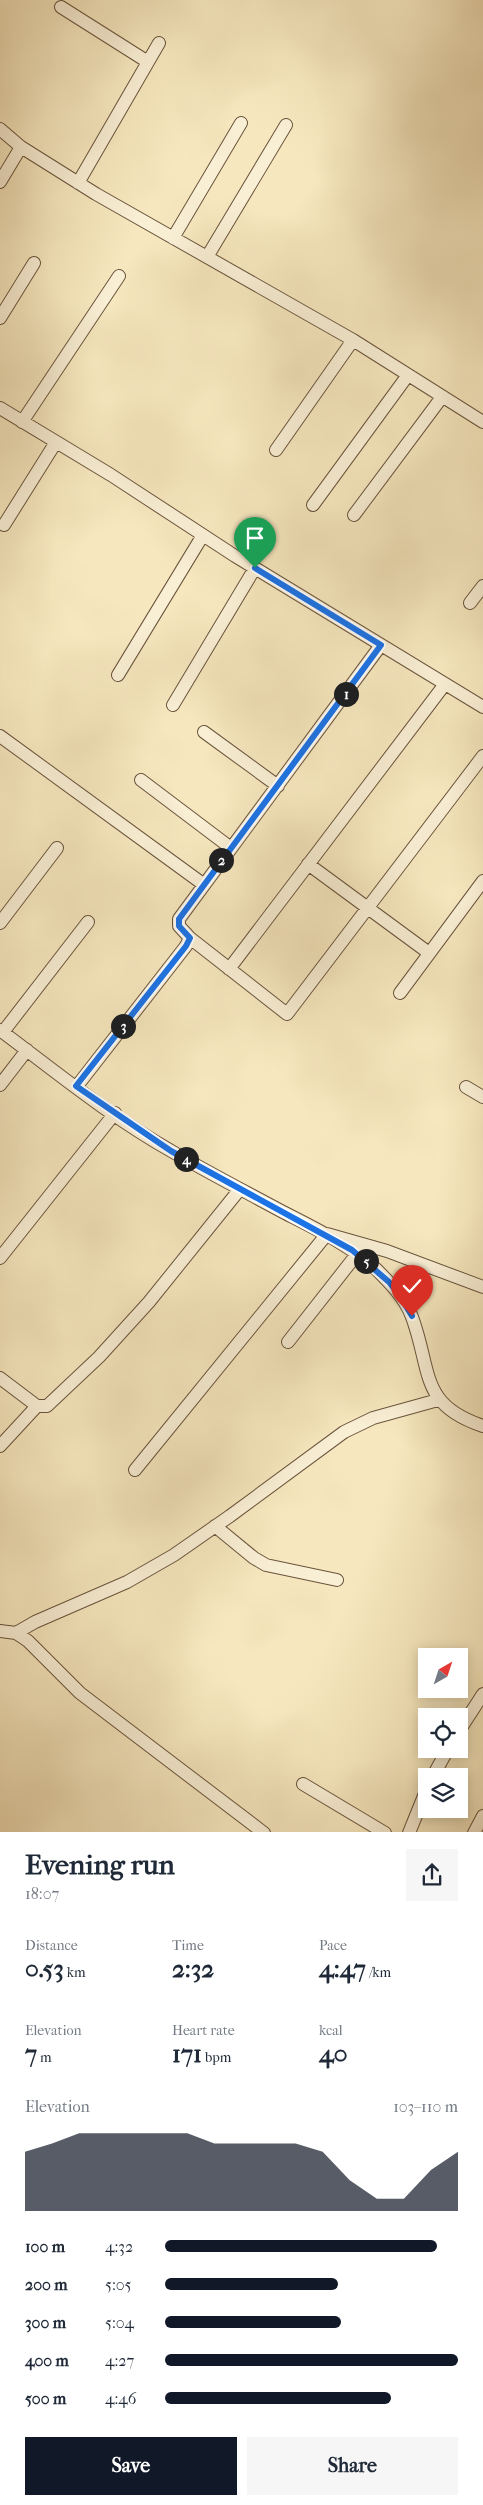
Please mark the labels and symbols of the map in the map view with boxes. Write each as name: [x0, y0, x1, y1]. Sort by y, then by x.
pin: [234, 517, 276, 568]
pin: 1: [334, 682, 358, 706]
pin: 2: [208, 848, 234, 872]
pin: 3: [110, 1014, 136, 1038]
pin: 4: [174, 1146, 198, 1172]
pin: 5: [354, 1248, 378, 1274]
pin: [391, 1265, 433, 1316]
north arrow: [418, 1648, 468, 1698]

